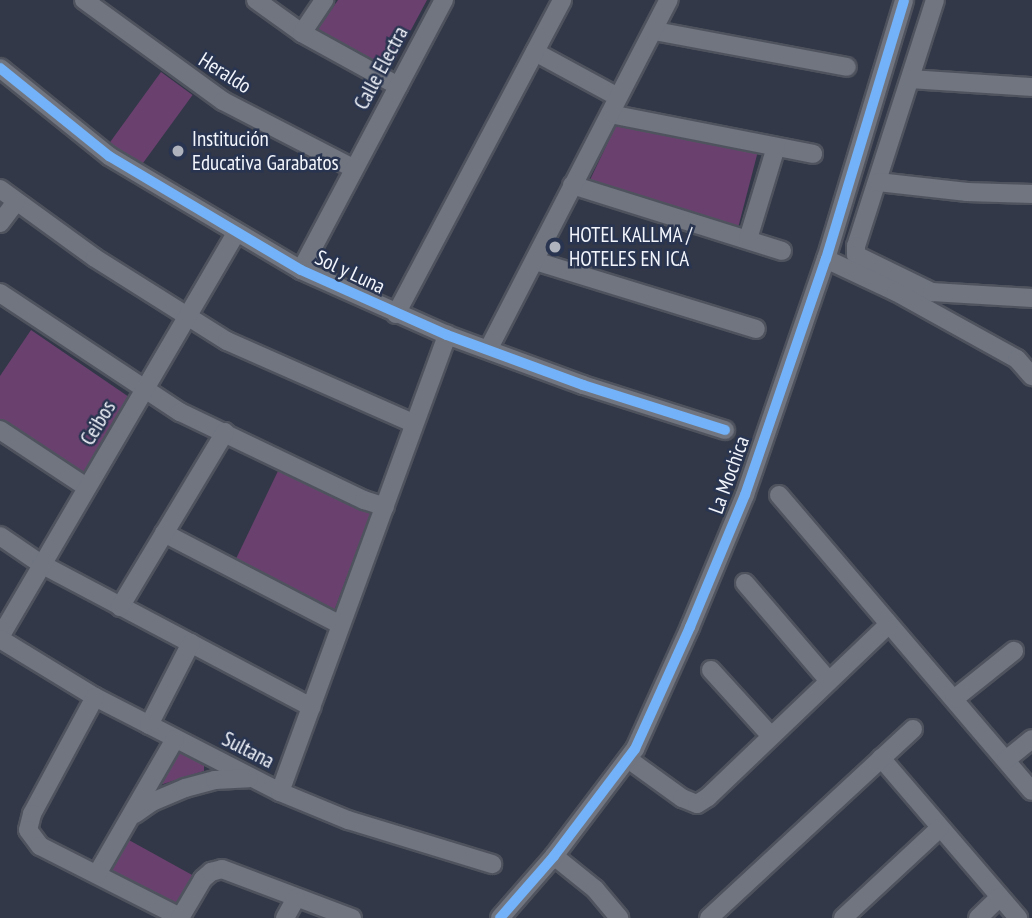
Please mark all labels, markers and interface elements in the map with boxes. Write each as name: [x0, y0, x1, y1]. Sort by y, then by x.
street label: Calle Electra: [349, 22, 413, 114]
street label: Heraldo: [194, 47, 256, 99]
place label: Institución Educativa Garabatos: [192, 126, 339, 176]
marker: Institución Educativa Garabatos: [170, 143, 186, 159]
place label: HOTEL KALLMA / HOTELES EN ICA: [569, 222, 694, 272]
marker: HOTEL KALLMA / HOTELES EN ICA: [547, 239, 563, 255]
street label: Sol y Luna: [311, 245, 389, 299]
street label: Ceibos: [75, 396, 121, 450]
street label: La Mochica: [703, 433, 755, 517]
street label: Sultana: [218, 726, 278, 774]

